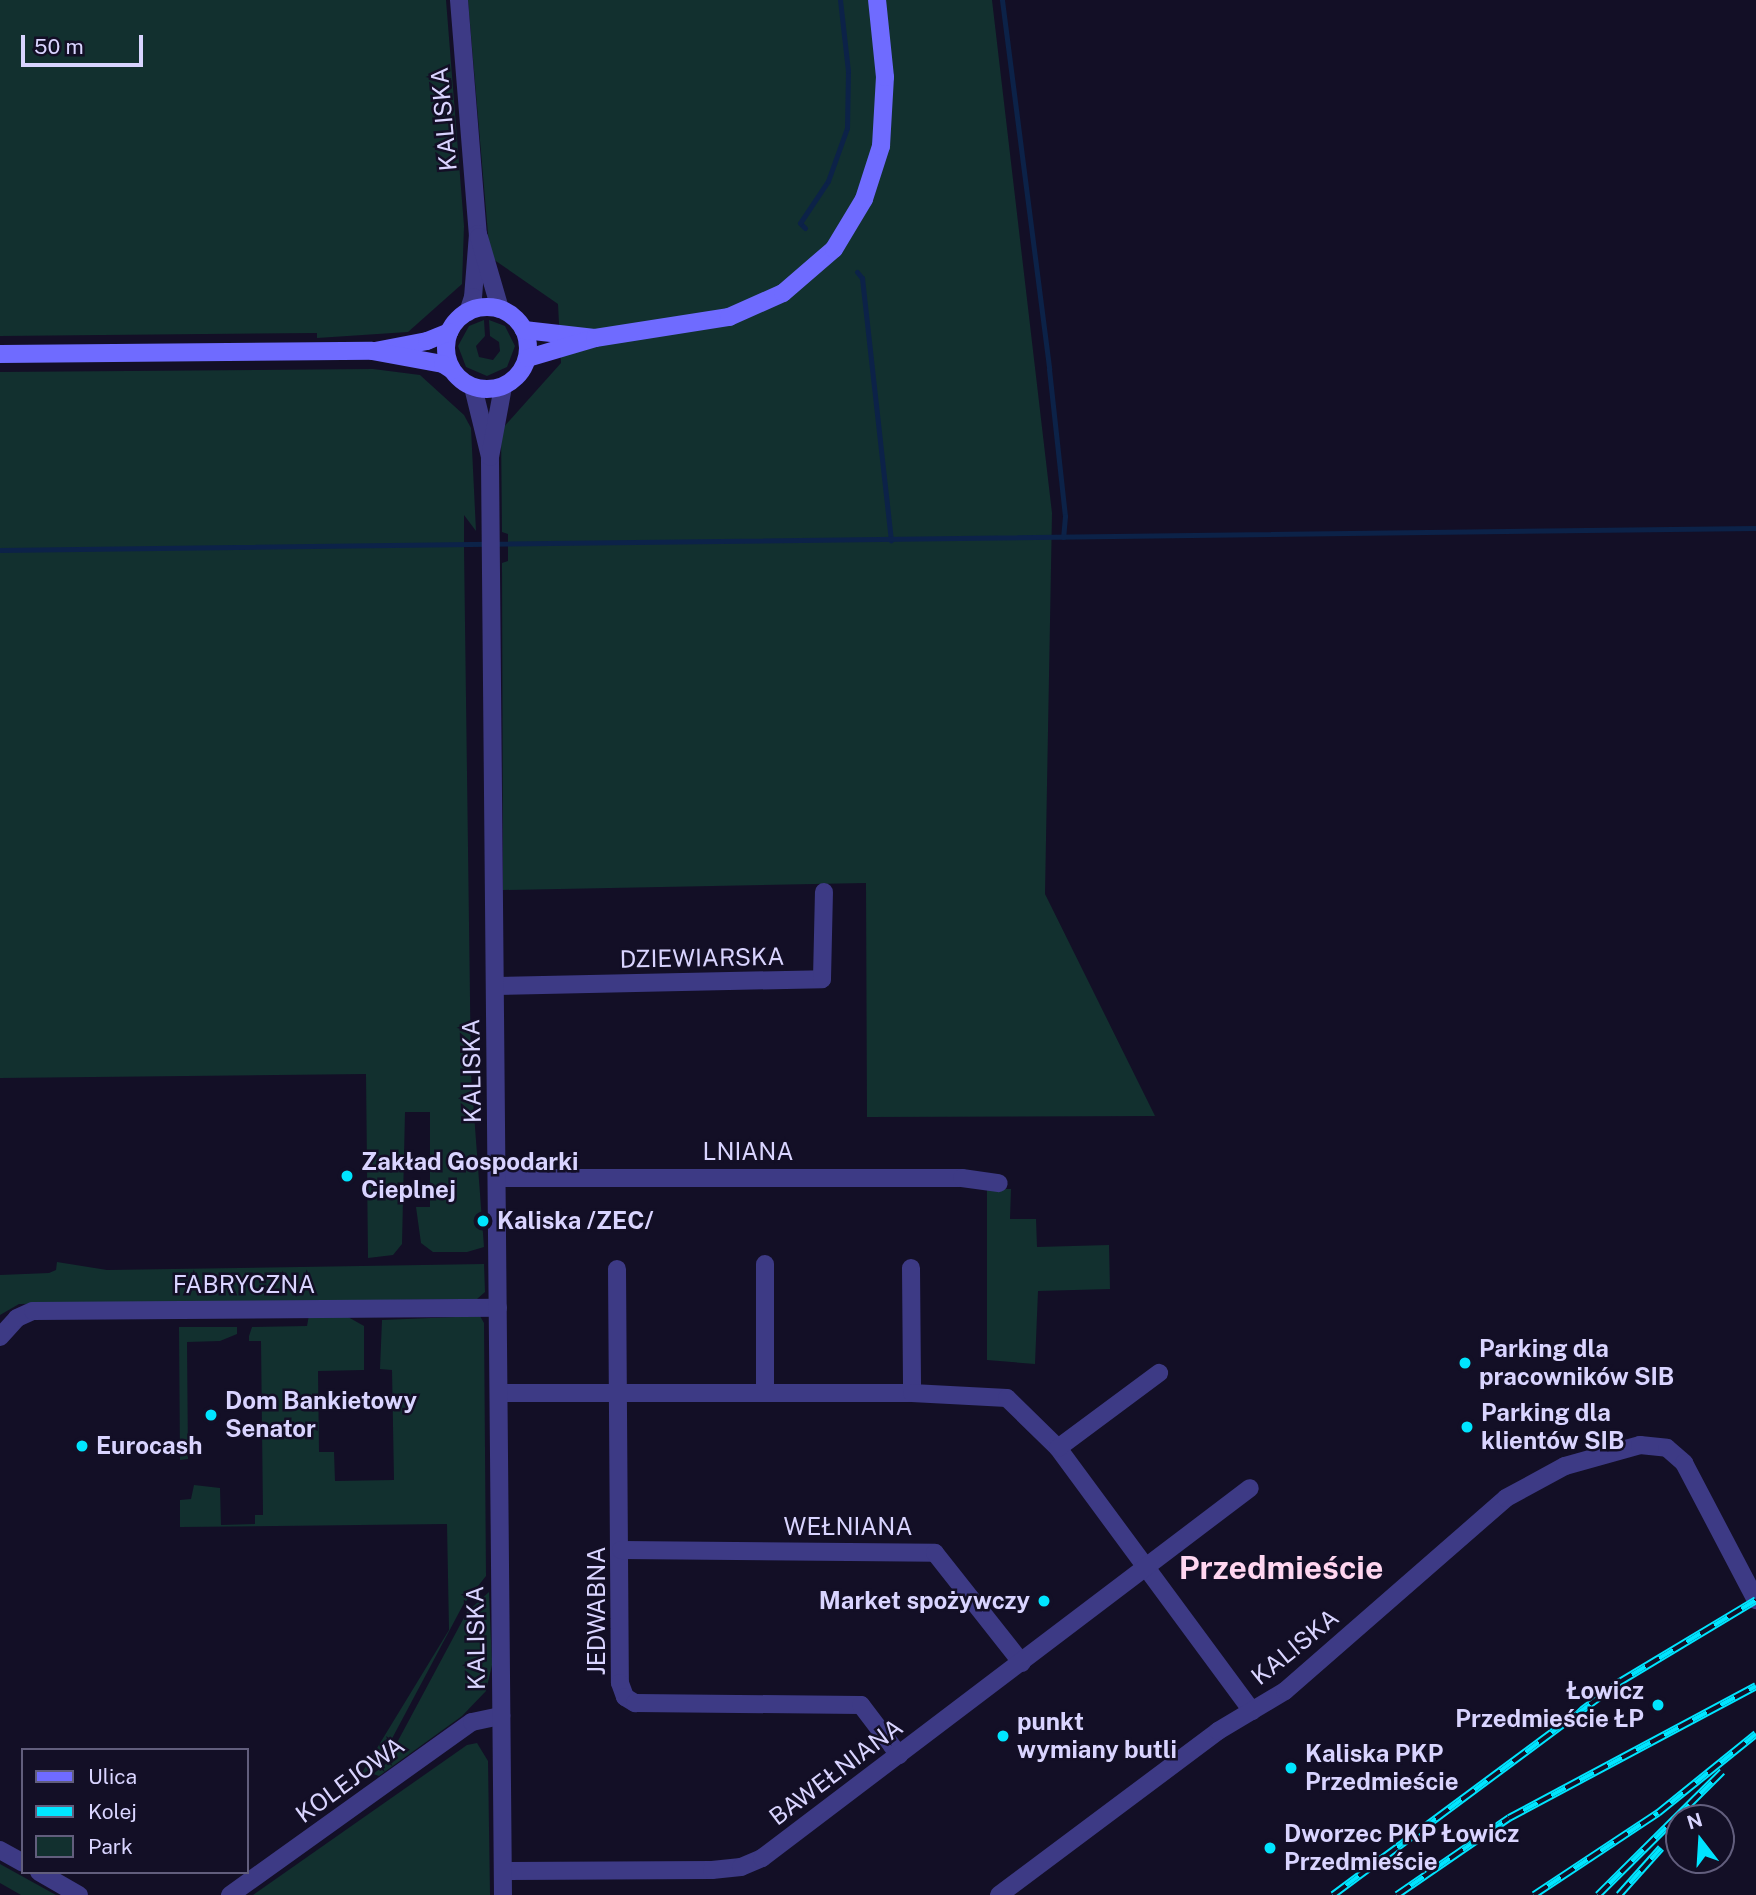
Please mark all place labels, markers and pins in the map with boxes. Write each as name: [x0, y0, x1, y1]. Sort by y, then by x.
place label: Zakład Gospodarki Cieplnej: [361, 1148, 579, 1204]
marker: Zakład Gospodarki Cieplnej: [339, 1168, 355, 1184]
place label: Kaliska /ZEC/: [497, 1207, 654, 1235]
marker: Kaliska /ZEC/: [475, 1213, 491, 1229]
place label: Parking dla pracowników SIB: [1479, 1335, 1674, 1391]
marker: Parking dla pracowników SIB: [1457, 1355, 1473, 1371]
place label: Dom Bankietowy Senator: [225, 1387, 417, 1443]
place label: Parking dla klientów SIB: [1481, 1399, 1625, 1455]
marker: Dom Bankietowy Senator: [203, 1407, 219, 1423]
marker: Parking dla klientów SIB: [1459, 1419, 1475, 1435]
place label: Eurocash: [96, 1432, 202, 1460]
marker: Eurocash: [74, 1438, 90, 1454]
place label: Market spożywczy: [819, 1587, 1030, 1615]
marker: Market spożywczy: [1036, 1593, 1052, 1609]
place label: Łowicz Przedmieście ŁP: [1455, 1677, 1644, 1733]
marker: Łowicz Przedmieście ŁP: [1650, 1697, 1666, 1713]
place label: punkt wymiany butli: [1017, 1708, 1177, 1764]
marker: punkt wymiany butli: [995, 1728, 1011, 1744]
place label: Kaliska PKP Przedmieście: [1305, 1740, 1459, 1796]
marker: Kaliska PKP Przedmieście: [1283, 1760, 1299, 1776]
place label: Dworzec PKP Łowicz Przedmieście: [1284, 1820, 1519, 1876]
marker: Dworzec PKP Łowicz Przedmieście: [1262, 1840, 1278, 1856]

